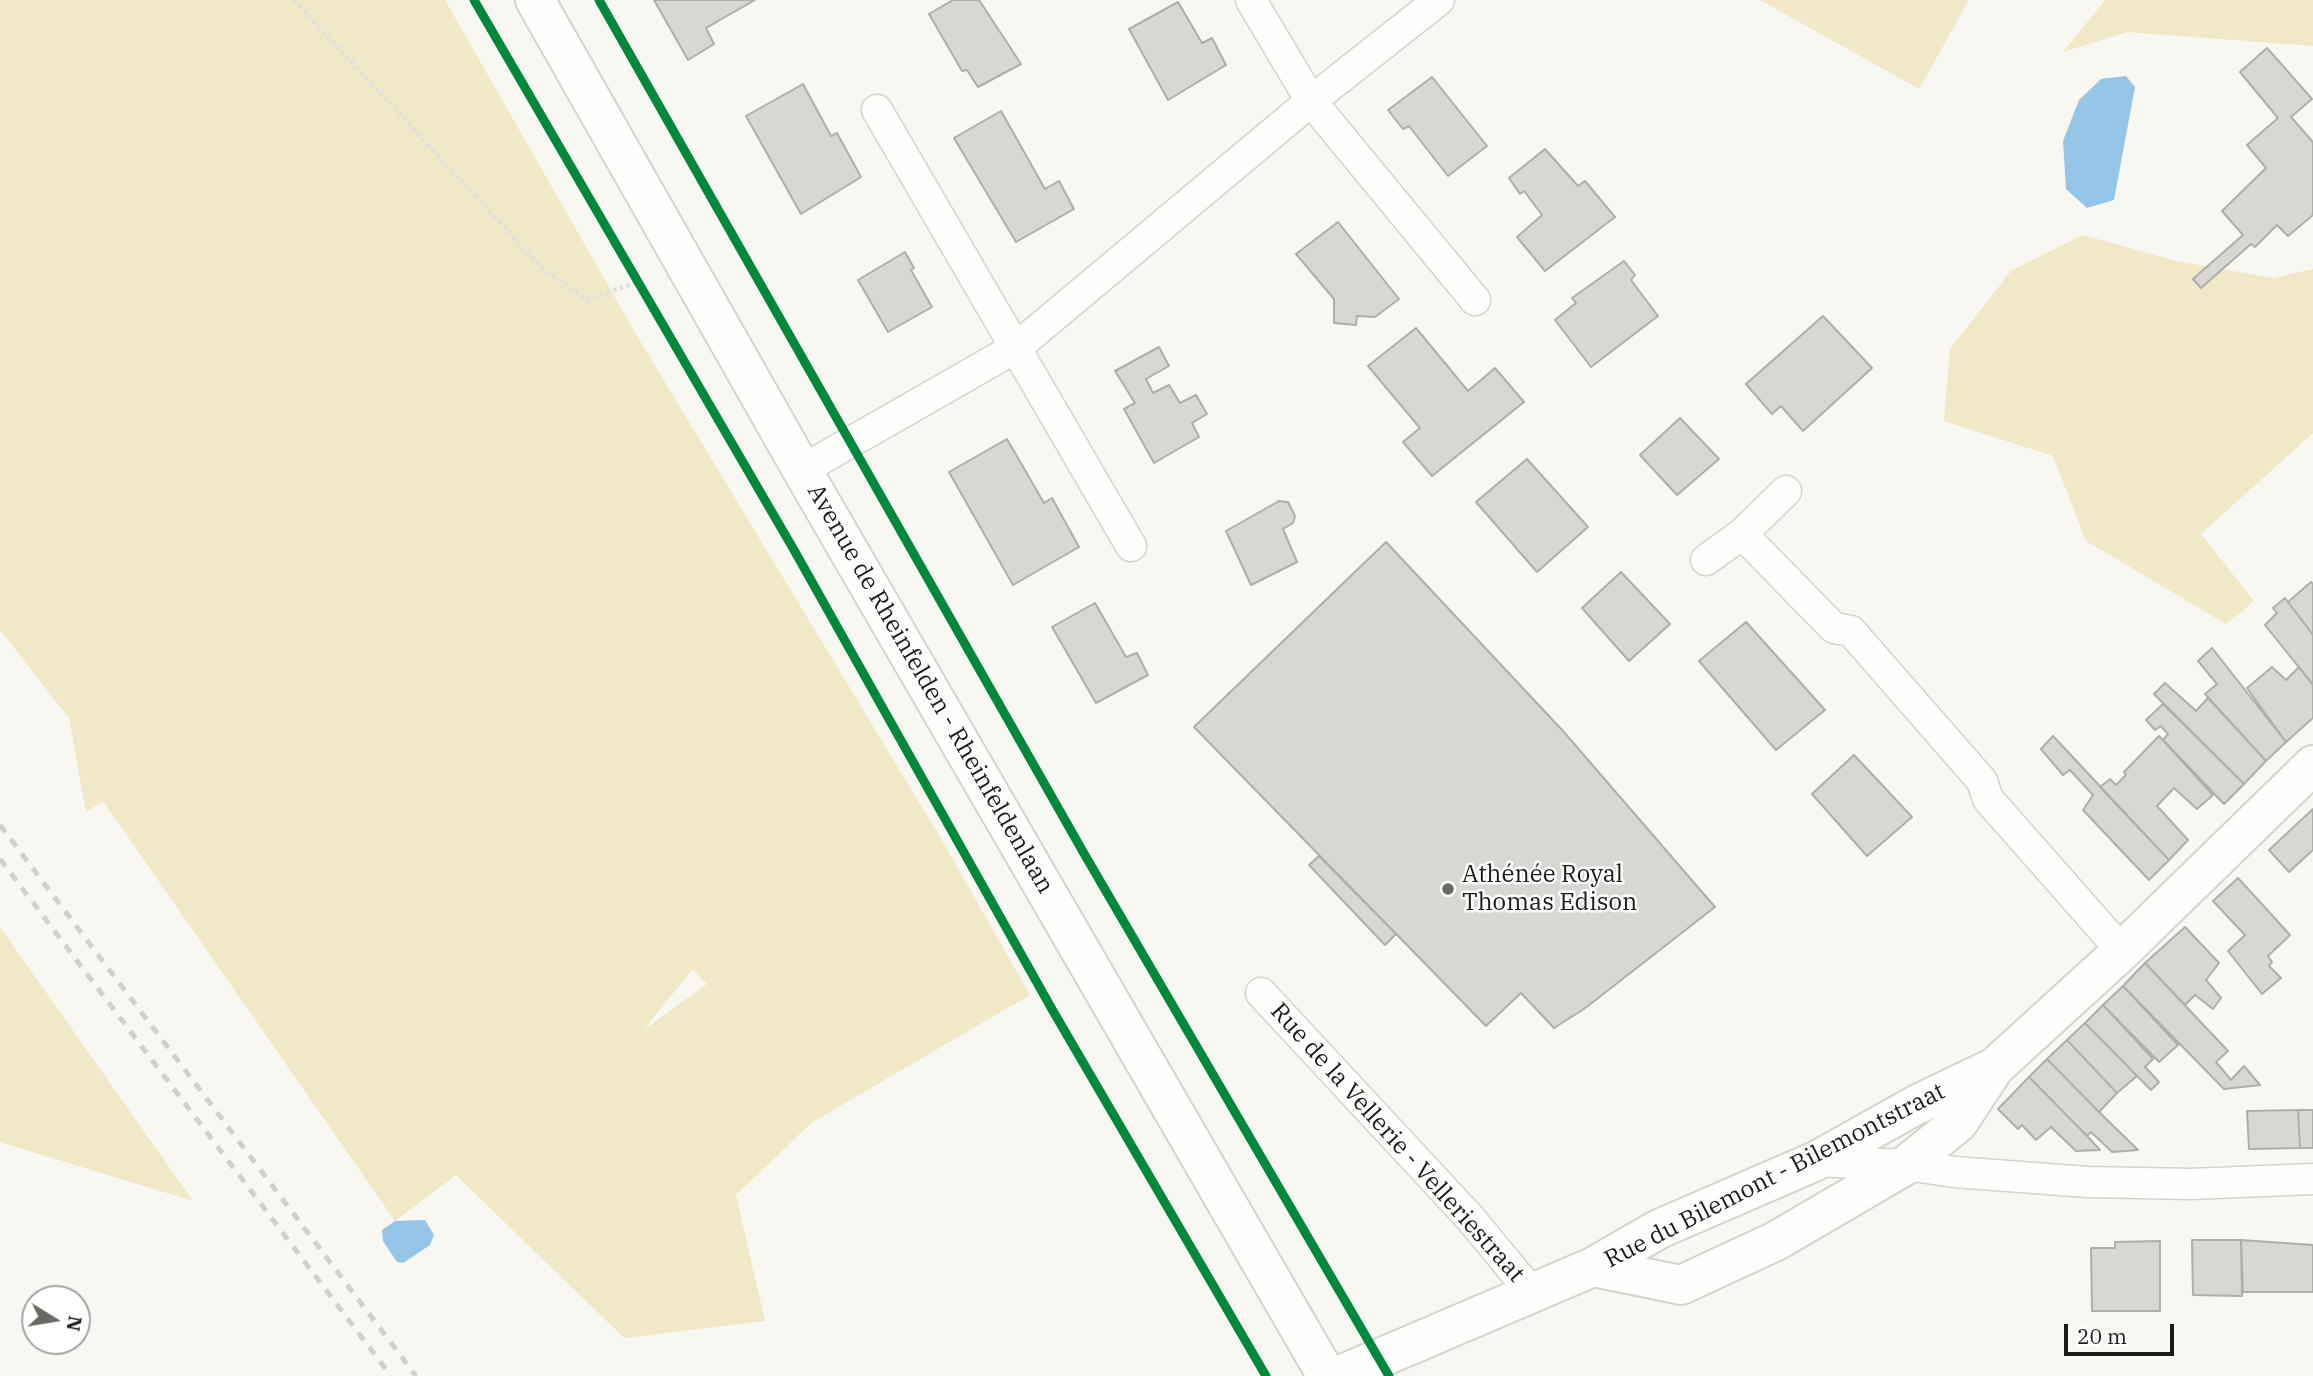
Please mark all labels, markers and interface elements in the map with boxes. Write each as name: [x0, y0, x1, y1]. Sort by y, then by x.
street label: Avenue de Rheinfelden - Rheinfeldenlaan: [801, 479, 1059, 899]
place label: Athénée Royal Thomas Edison: [1462, 861, 1637, 917]
marker: Athénée Royal Thomas Edison: [1440, 881, 1456, 897]
street label: Rue de la Vellerie - Velleriestraat: [1264, 998, 1530, 1288]
street label: Rue du Bilemont - Bilemontstraat: [1600, 1077, 1950, 1275]
north arrow: [21, 1285, 91, 1355]
scale bar: [2068, 1310, 2178, 1354]
text: N: [61, 1314, 88, 1333]
text: 20 m: [2077, 1322, 2127, 1350]

